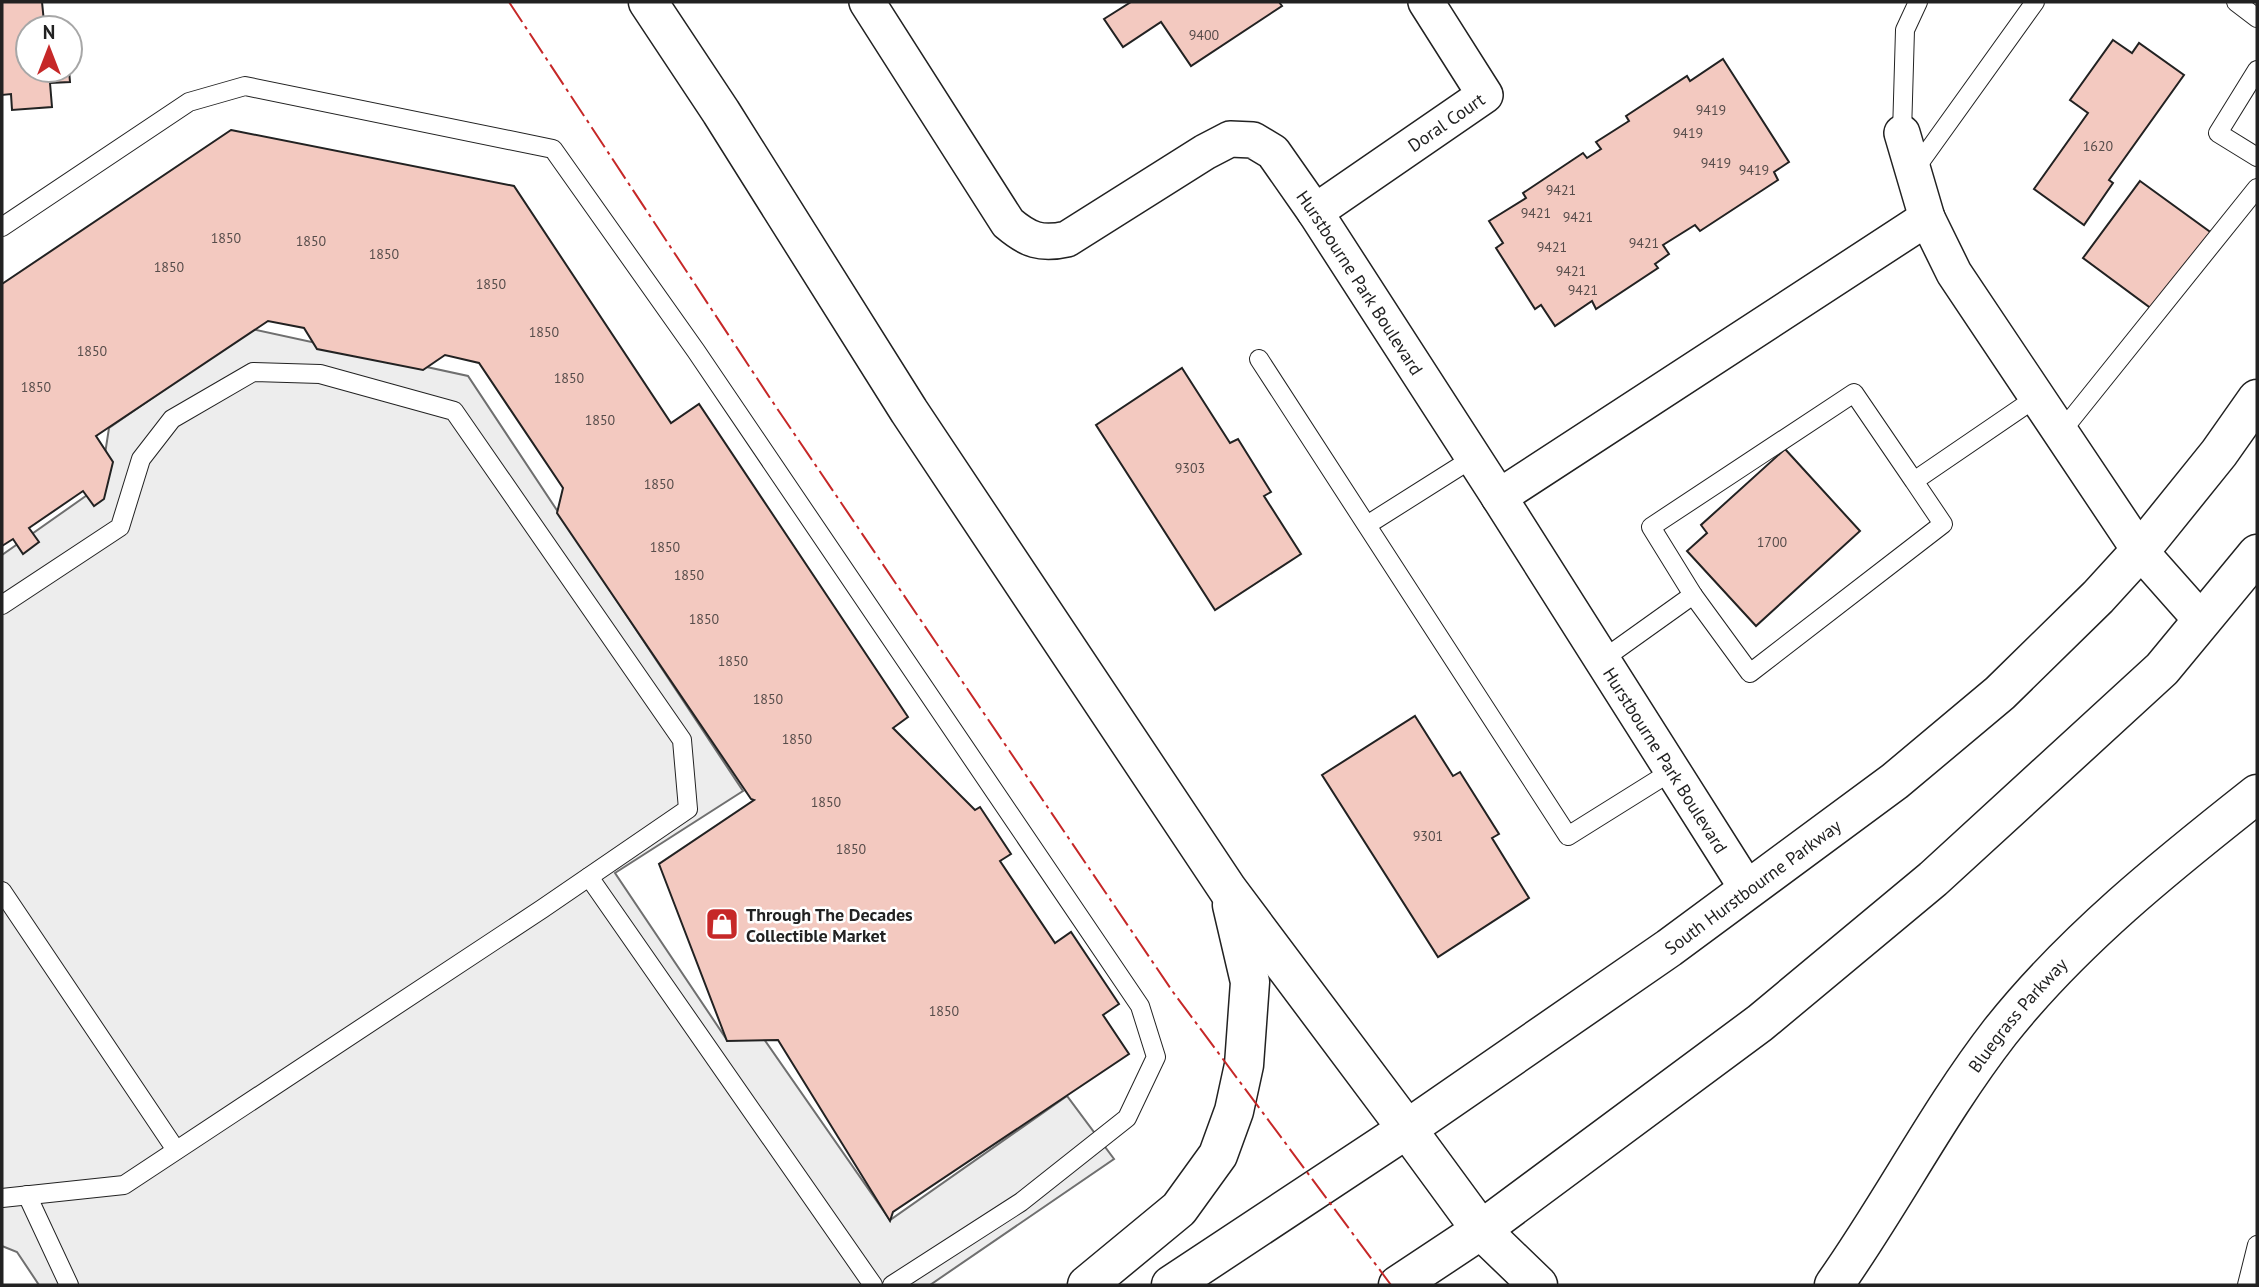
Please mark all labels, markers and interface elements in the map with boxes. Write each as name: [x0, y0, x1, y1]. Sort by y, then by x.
north arrow: [14, 14, 84, 84]
text: N: [43, 20, 55, 44]
house number: 9400: [1189, 26, 1220, 44]
street label: Doral Court: [1403, 87, 1489, 156]
house number: 9419: [1696, 101, 1726, 119]
house number: 9419: [1673, 124, 1703, 142]
house number: 1620: [2083, 137, 2114, 155]
house number: 9419: [1701, 154, 1731, 172]
house number: 9419: [1739, 161, 1769, 179]
house number: 9421: [1546, 181, 1576, 199]
street label: Hurstbourne Park Boulevard: [1292, 186, 1428, 379]
house number: 9421: [1521, 204, 1551, 222]
house number: 9421: [1563, 208, 1593, 226]
house number: 1850: [211, 229, 242, 247]
house number: 1850: [296, 232, 327, 250]
house number: 9421: [1629, 234, 1659, 252]
house number: 9421: [1537, 238, 1567, 256]
house number: 1850: [369, 245, 400, 263]
house number: 1850: [154, 258, 185, 276]
house number: 9421: [1556, 262, 1586, 280]
house number: 1850: [476, 275, 507, 293]
house number: 9421: [1568, 281, 1598, 299]
house number: 1850: [529, 323, 560, 341]
house number: 1850: [77, 342, 108, 360]
house number: 1850: [554, 369, 585, 387]
house number: 1850: [21, 378, 52, 396]
house number: 1850: [585, 411, 616, 429]
house number: 9303: [1175, 459, 1205, 477]
house number: 1850: [644, 475, 675, 493]
house number: 1700: [1757, 533, 1788, 551]
house number: 1850: [650, 538, 681, 556]
house number: 1850: [674, 566, 705, 584]
house number: 1850: [689, 610, 720, 628]
house number: 1850: [718, 652, 749, 670]
street label: Hurstbourne Park Boulevard: [1598, 663, 1733, 857]
house number: 1850: [753, 690, 784, 708]
house number: 1850: [782, 730, 813, 748]
house number: 1850: [811, 793, 842, 811]
street label: South Hurstbourne Parkway: [1659, 813, 1846, 959]
house number: 9301: [1413, 827, 1443, 845]
house number: 1850: [836, 840, 867, 858]
place label: Through The Decades Collectible Market: [746, 903, 913, 947]
shop icon: Through The Decades Collectible Market: [703, 905, 741, 943]
street label: Bluegrass Parkway: [1963, 952, 2072, 1077]
house number: 1850: [929, 1002, 960, 1020]

